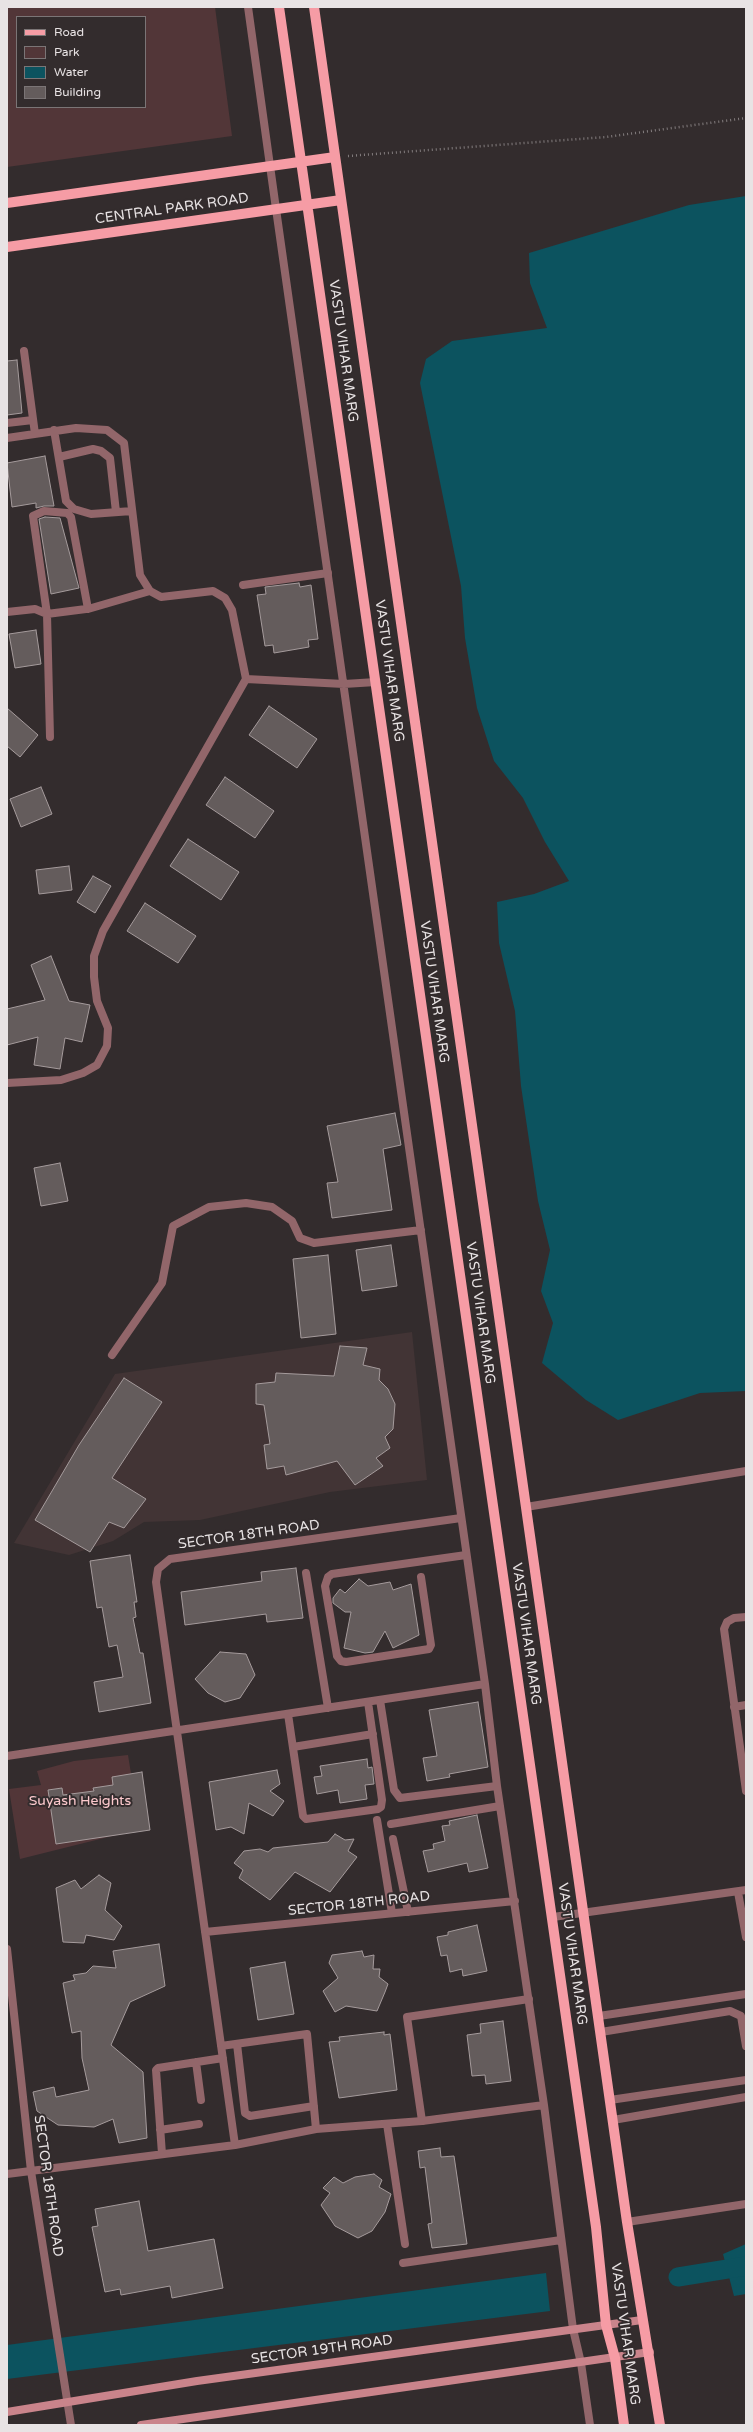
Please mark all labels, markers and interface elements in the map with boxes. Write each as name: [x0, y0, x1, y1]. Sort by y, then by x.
legend: [16, 16, 146, 108]
text: Road: [54, 25, 84, 39]
text: Park: [54, 45, 80, 59]
text: Water: [54, 65, 88, 79]
text: Building: [54, 85, 101, 99]
street label: CENTRAL PARK ROAD: [94, 190, 250, 228]
street label: VASTU VIHAR MARG: [325, 279, 361, 423]
street label: VASTU VIHAR MARG: [371, 599, 407, 743]
street label: VASTU VIHAR MARG: [416, 920, 452, 1064]
street label: VASTU VIHAR MARG: [462, 1241, 498, 1385]
street label: SECTOR 18TH ROAD: [177, 1517, 321, 1553]
street label: VASTU VIHAR MARG: [508, 1562, 544, 1706]
park label: Suyash Heights: [29, 1793, 131, 1809]
street label: VASTU VIHAR MARG: [554, 1882, 590, 2026]
street label: SECTOR 18TH ROAD: [287, 1888, 431, 1920]
street label: SECTOR 18TH ROAD: [30, 2114, 66, 2258]
street label: VASTU VIHAR MARG: [607, 2262, 643, 2406]
street label: SECTOR 19TH ROAD: [250, 2332, 394, 2368]

